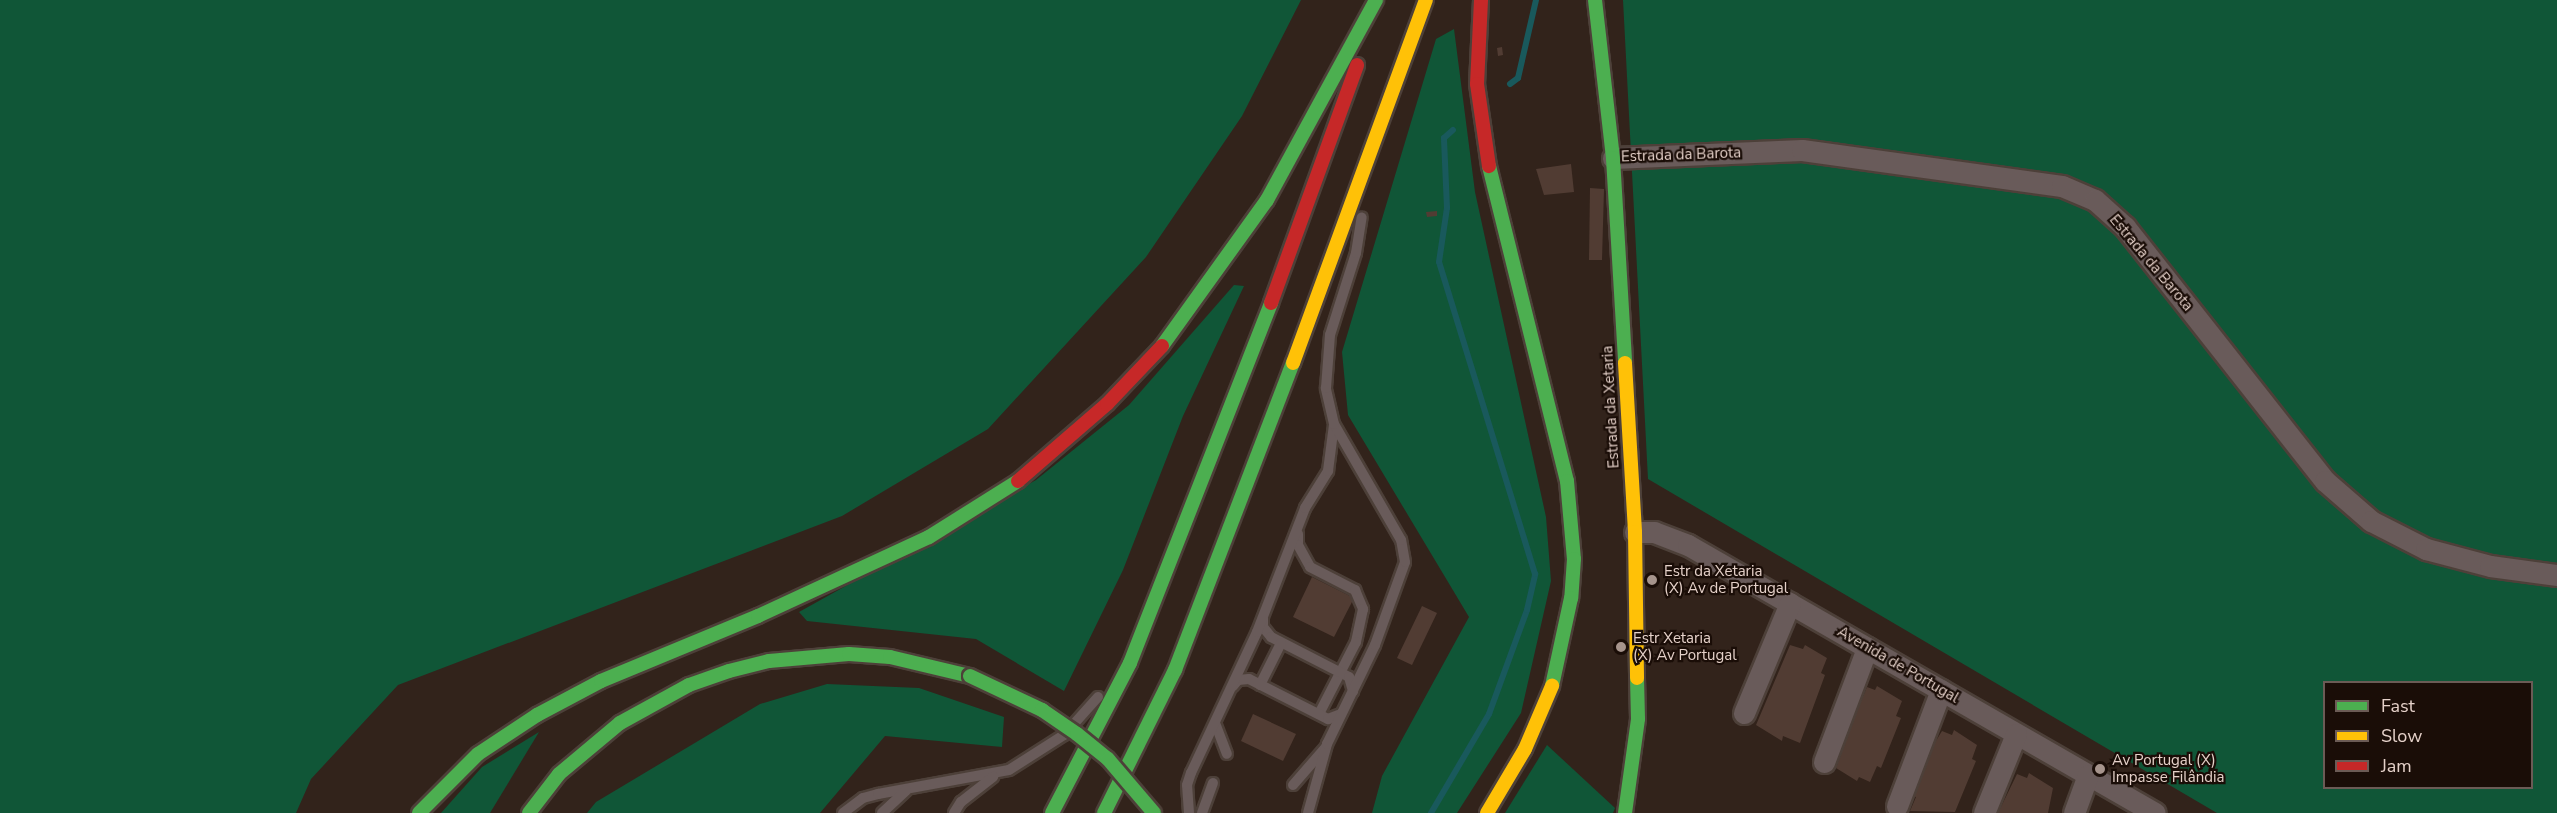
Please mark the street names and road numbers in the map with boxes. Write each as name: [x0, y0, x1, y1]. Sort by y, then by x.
street label: Estrada da Barota: [1621, 144, 1741, 166]
street label: Estrada da Barota: [2105, 211, 2197, 315]
street label: Estrada da Xetaria: [1599, 345, 1623, 469]
street label: Avenida de Portugal: [1834, 623, 1962, 707]

